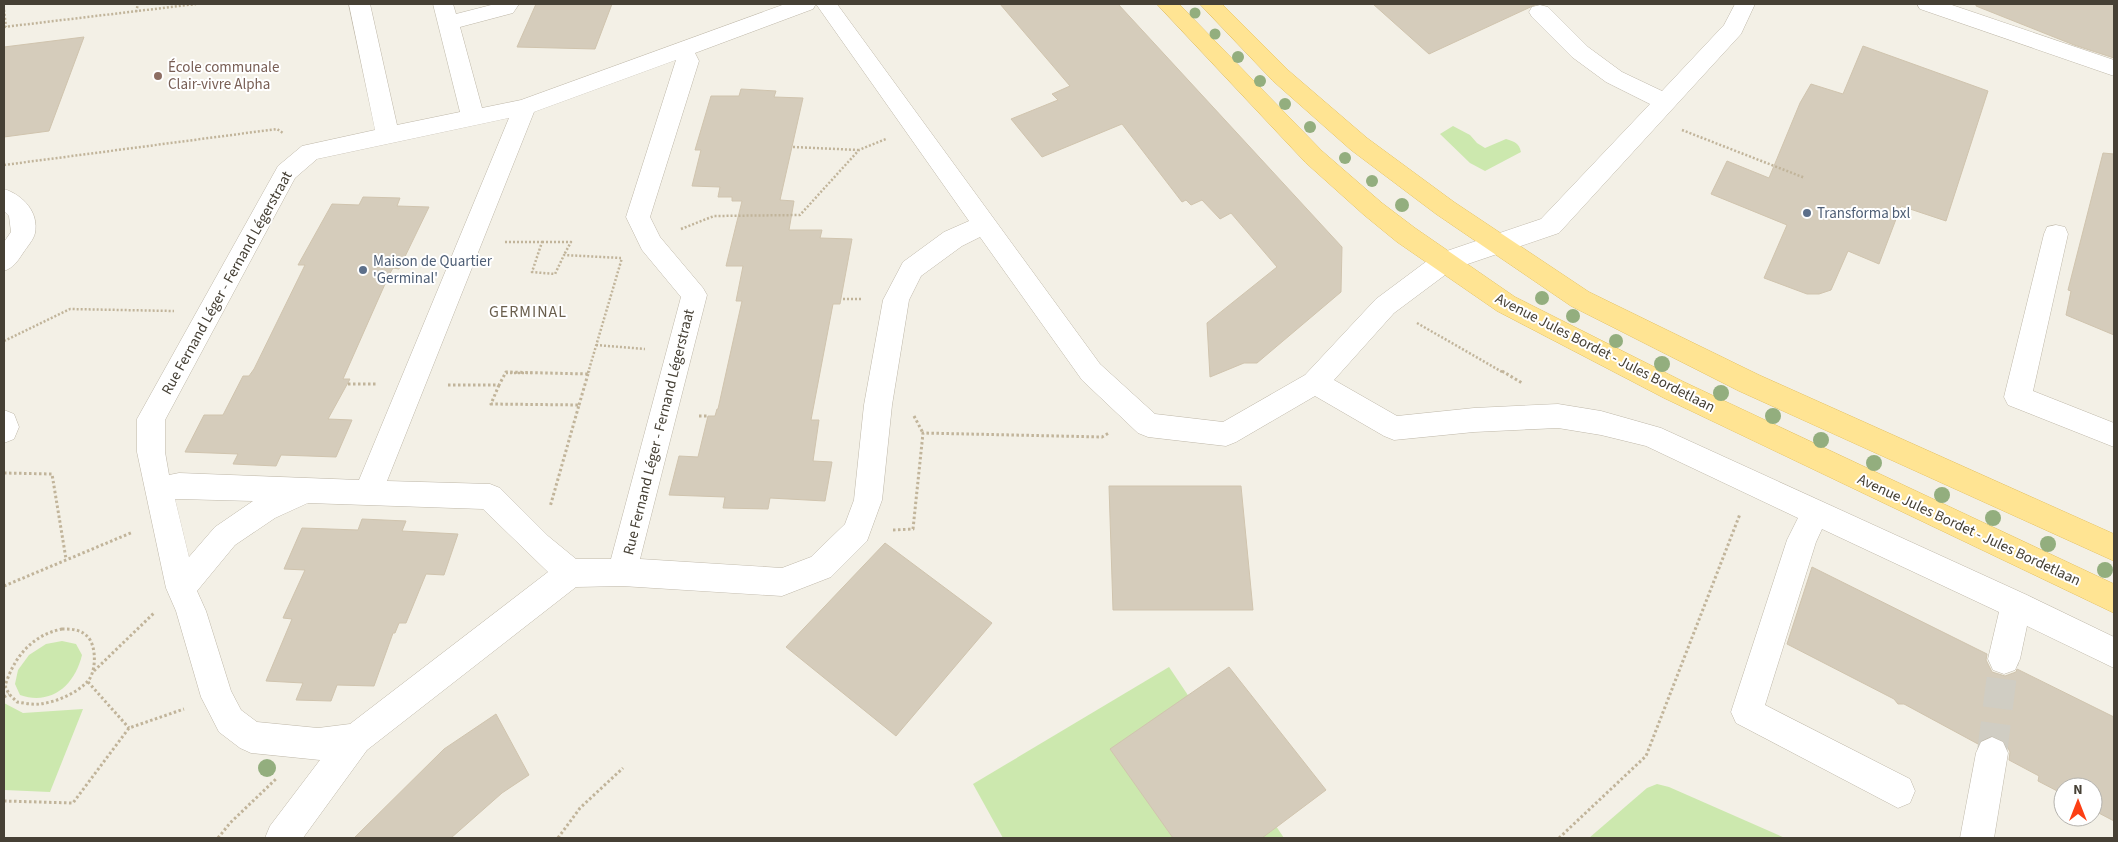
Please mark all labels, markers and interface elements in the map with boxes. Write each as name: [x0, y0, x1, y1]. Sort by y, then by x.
place label: École communale Clair-vivre Alpha: [168, 57, 279, 95]
marker: École communale Clair-vivre Alpha: [152, 70, 164, 82]
street label: Rue Fernand Léger - Fernand Légerstraat: [157, 167, 297, 399]
place label: Transforma bxl: [1817, 203, 1911, 224]
marker: Transforma bxl: [1801, 207, 1813, 219]
place label: Maison de Quartier 'Germinal': [373, 251, 493, 289]
marker: Maison de Quartier 'Germinal': [357, 264, 369, 276]
street label: Avenue Jules Bordet - Jules Bordetlaan: [1491, 288, 1719, 418]
district label: GERMINAL: [489, 301, 567, 323]
street label: Rue Fernand Léger - Fernand Légerstraat: [618, 307, 700, 557]
street label: Avenue Jules Bordet - Jules Bordetlaan: [1854, 469, 2084, 591]
north arrow: [2053, 777, 2103, 827]
text: N: [2073, 780, 2083, 800]

